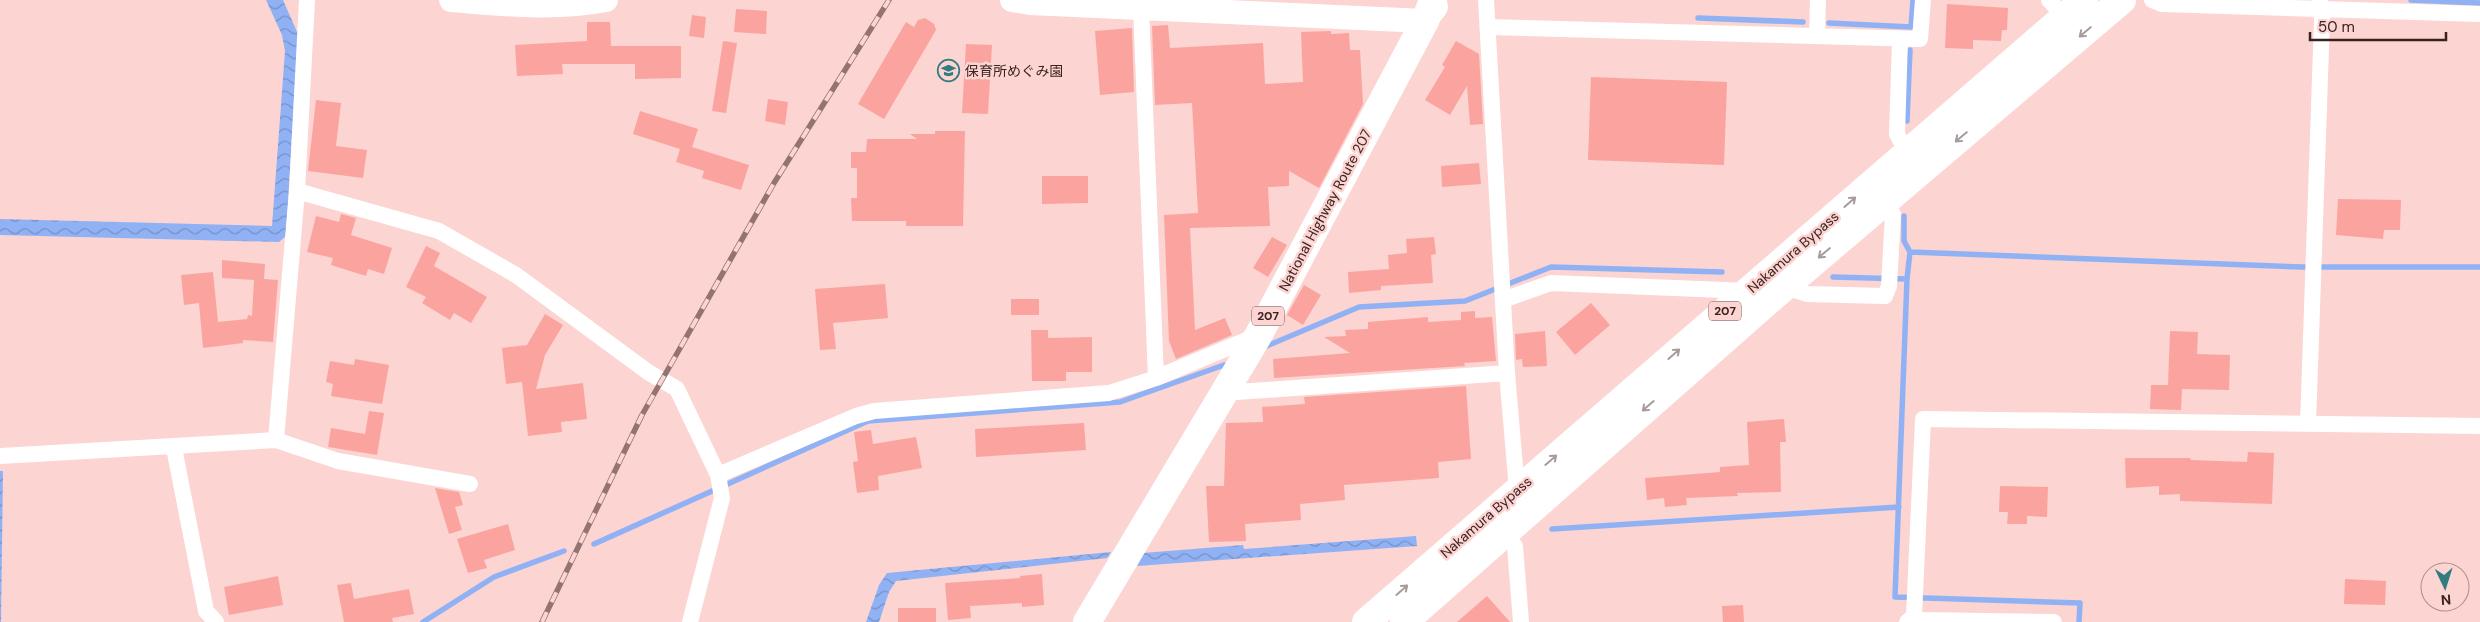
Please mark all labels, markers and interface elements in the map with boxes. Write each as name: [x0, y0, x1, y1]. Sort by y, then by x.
scale bar: [2310, 10, 2446, 42]
text: 50 m: [2318, 17, 2355, 37]
one-way arrow: [2078, 26, 2091, 37]
school or university icon: 保育所めぐみ園: [937, 59, 961, 83]
place label: 保育所めぐみ園: [965, 62, 1063, 80]
street label: National Highway Route 207: [1275, 126, 1375, 294]
one-way arrow: [1954, 131, 1967, 142]
one-way arrow: [1844, 196, 1857, 208]
street label: Nakamura Bypass: [1743, 207, 1843, 297]
one-way arrow: [1817, 248, 1830, 259]
road number: 207: [1709, 302, 1741, 321]
road number: 207: [1252, 306, 1284, 326]
one-way arrow: [1668, 348, 1681, 360]
one-way arrow: [1641, 400, 1654, 411]
one-way arrow: [1545, 455, 1558, 466]
street label: Nakamura Bypass: [1436, 472, 1536, 562]
north arrow: [2420, 562, 2470, 612]
one-way arrow: [1396, 584, 1409, 596]
text: N: [2440, 591, 2452, 609]

